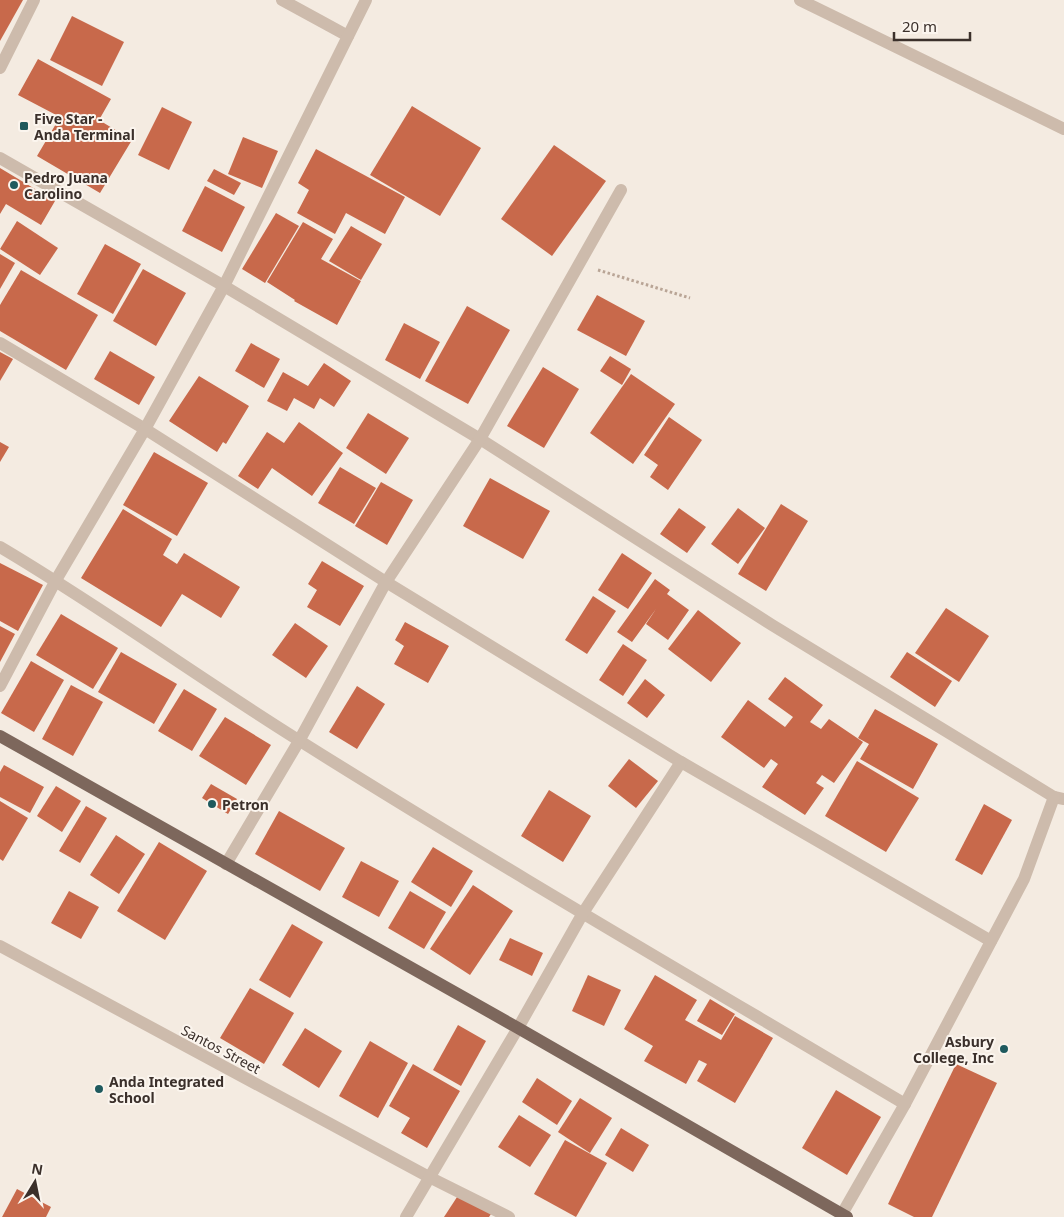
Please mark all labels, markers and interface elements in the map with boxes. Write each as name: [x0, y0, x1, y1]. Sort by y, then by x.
scale bar: [894, 10, 970, 42]
text: 20 m: [902, 16, 937, 36]
place label: Five Star - Anda Terminal: [34, 109, 135, 144]
marker: Five Star - Anda Terminal: [18, 120, 30, 132]
place label: Pedro Juana Carolino: [24, 168, 108, 203]
marker: Pedro Juana Carolino: [8, 179, 20, 191]
place label: Petron: [222, 795, 269, 814]
marker: Petron: [206, 798, 218, 810]
street label: Santos Street: [178, 1020, 264, 1078]
place label: Asbury College, Inc: [913, 1032, 994, 1067]
marker: Asbury College, Inc: [998, 1043, 1010, 1055]
place label: Anda Integrated School: [109, 1072, 224, 1107]
marker: Anda Integrated School: [93, 1083, 105, 1095]
north arrow: [10, 1157, 60, 1207]
text: N: [30, 1158, 45, 1179]

